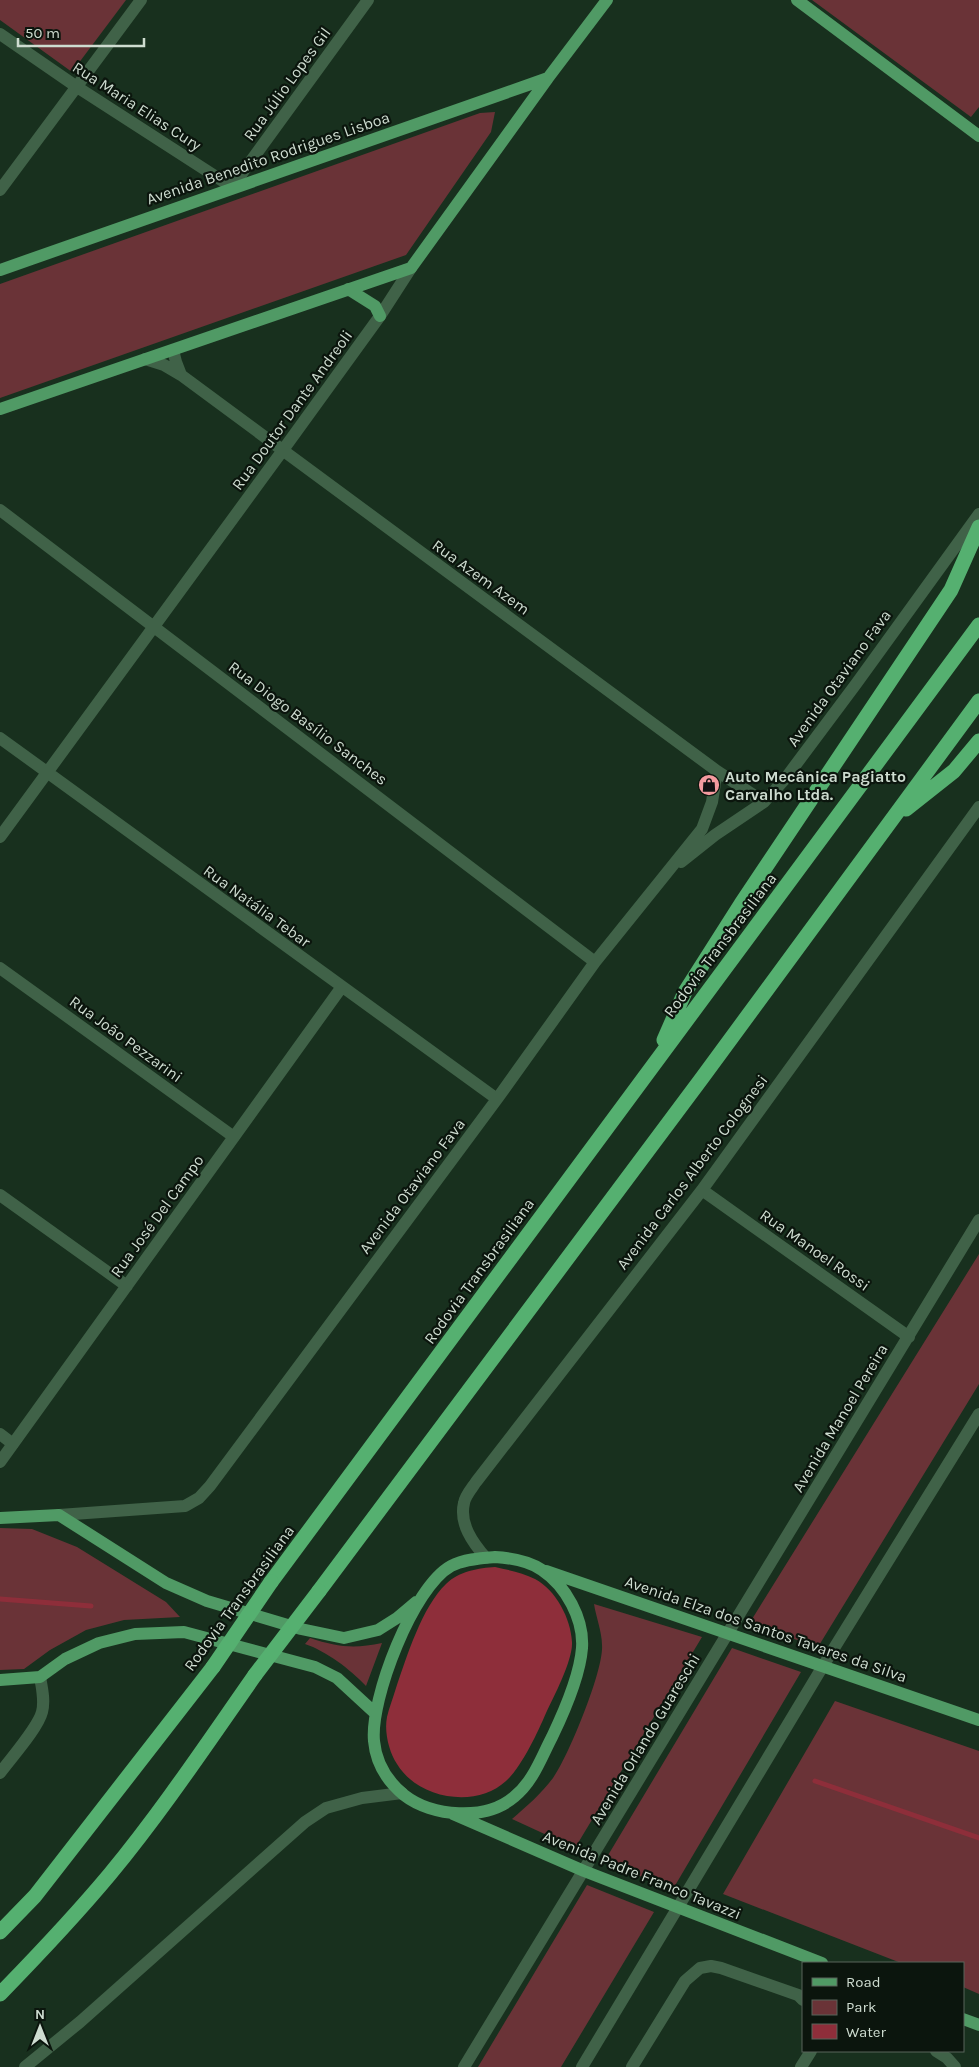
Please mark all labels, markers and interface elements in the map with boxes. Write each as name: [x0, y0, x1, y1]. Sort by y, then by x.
scale bar: [18, 15, 144, 47]
text: 50 m: [25, 24, 60, 42]
street label: Rua Júlio Lopes Gil: [239, 24, 335, 144]
street label: Rua Maria Elias Cury: [69, 57, 205, 155]
street label: Avenida Benedito Rodrigues Lisboa: [144, 107, 392, 209]
street label: Rua Doutor Dante Andreoli: [228, 326, 356, 494]
street label: Rua Azem Azem: [429, 535, 533, 619]
street label: Avenida Otaviano Fava: [783, 606, 895, 750]
street label: Rua Diogo Basílio Sanches: [225, 657, 391, 789]
place label: Auto Mecânica Pagiatto Carvalho Ltda.: [725, 767, 906, 804]
shop icon: Auto Mecânica Pagiatto Carvalho Ltda.: [697, 773, 721, 797]
street label: Rua Natália Tebar: [200, 861, 314, 951]
street label: Rodovia Transbrasiliana: [660, 869, 780, 1021]
street label: Rua João Pezzarini: [66, 992, 186, 1086]
street label: Avenida Carlos Alberto Colognesi: [612, 1071, 772, 1273]
street label: Avenida Otaviano Fava: [355, 1115, 469, 1257]
street label: Rua José Del Campo: [106, 1151, 208, 1281]
street label: Rodovia Transbrasiliana: [420, 1194, 538, 1348]
street label: Rua Manoel Rossi: [757, 1205, 873, 1295]
street label: Avenida Manoel Pereira: [788, 1341, 892, 1495]
street label: Rodovia Transbrasiliana: [180, 1521, 298, 1675]
street label: Avenida Elza dos Santos Tavares da Silva: [622, 1572, 910, 1686]
street label: Avenida Orlando Guareschi: [586, 1650, 704, 1828]
street label: Avenida Padre Franco Tavazzi: [540, 1826, 744, 1924]
legend: [802, 1962, 964, 2052]
text: Road: [846, 1973, 881, 1991]
text: Park: [846, 1998, 876, 2016]
north arrow: [15, 2002, 65, 2052]
text: N: [35, 2006, 45, 2023]
text: Water: [846, 2023, 887, 2041]

